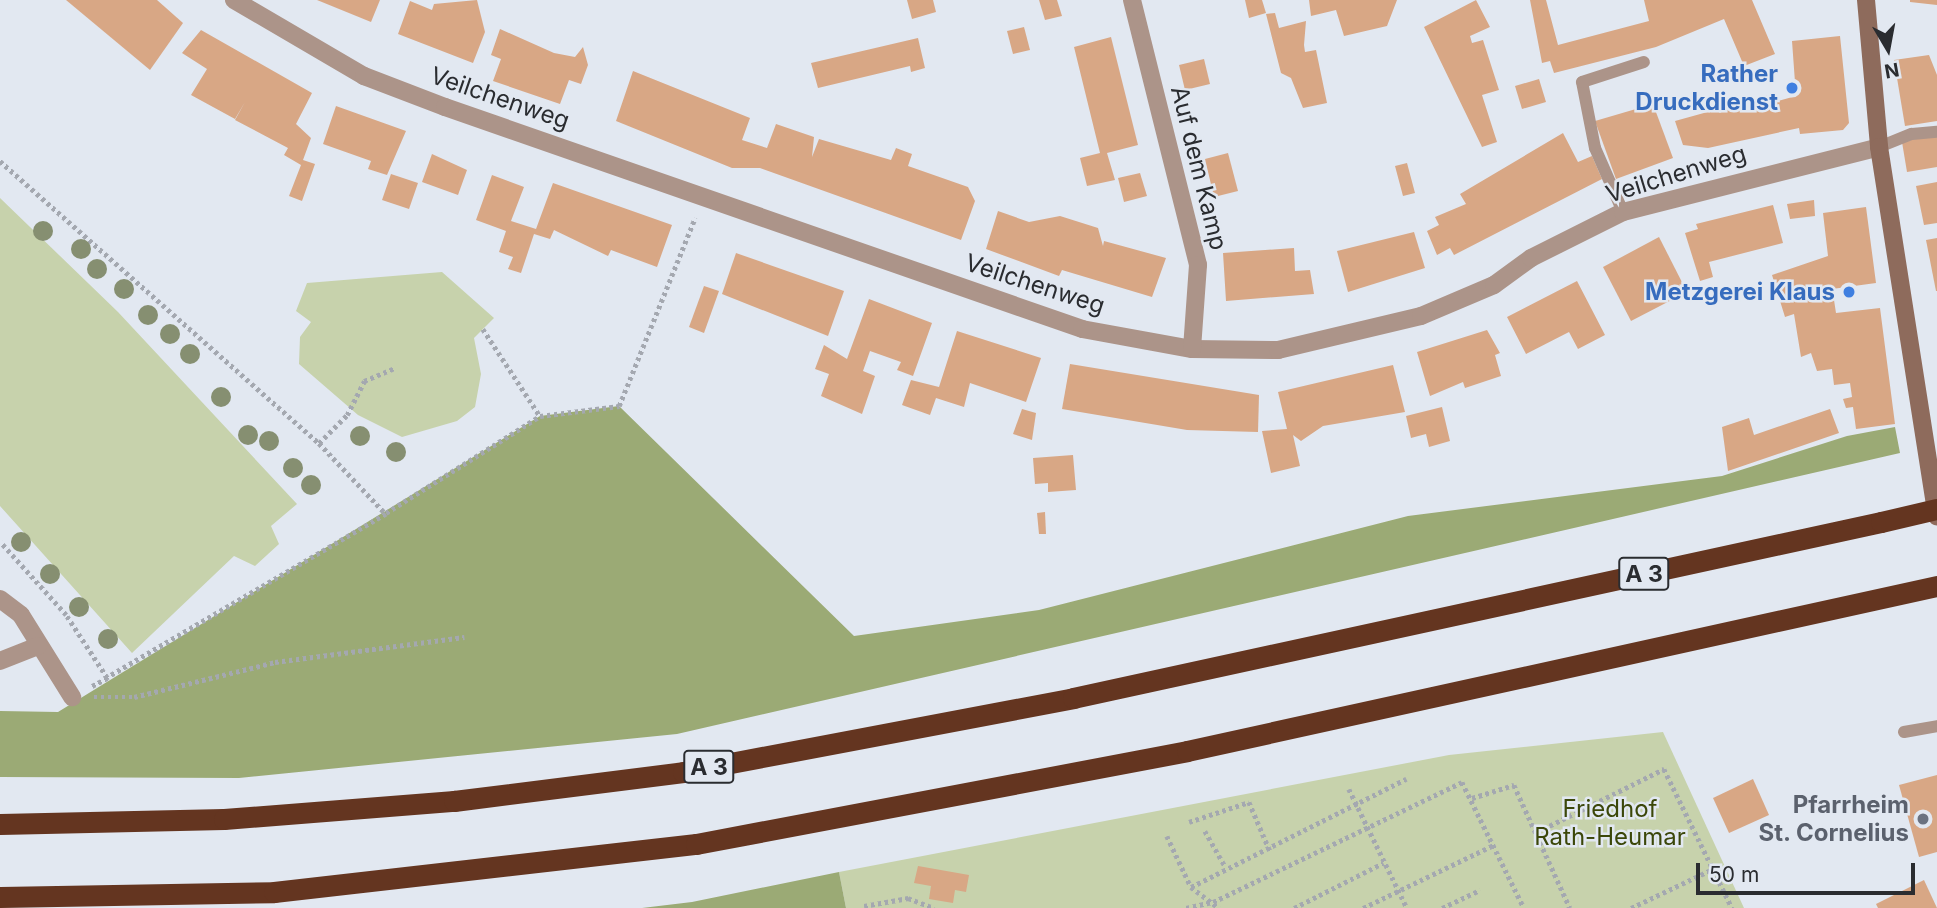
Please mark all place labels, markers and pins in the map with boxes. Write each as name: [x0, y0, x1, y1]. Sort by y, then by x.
place label: Rather Druckdienst: [1635, 60, 1778, 116]
marker: Rather Druckdienst: [1784, 80, 1800, 96]
place label: Metzgerei Klaus: [1645, 278, 1835, 306]
marker: Metzgerei Klaus: [1841, 284, 1857, 300]
place label: Pfarrheim St. Cornelius: [1758, 791, 1909, 847]
marker: Pfarrheim St. Cornelius: [1915, 811, 1931, 827]

